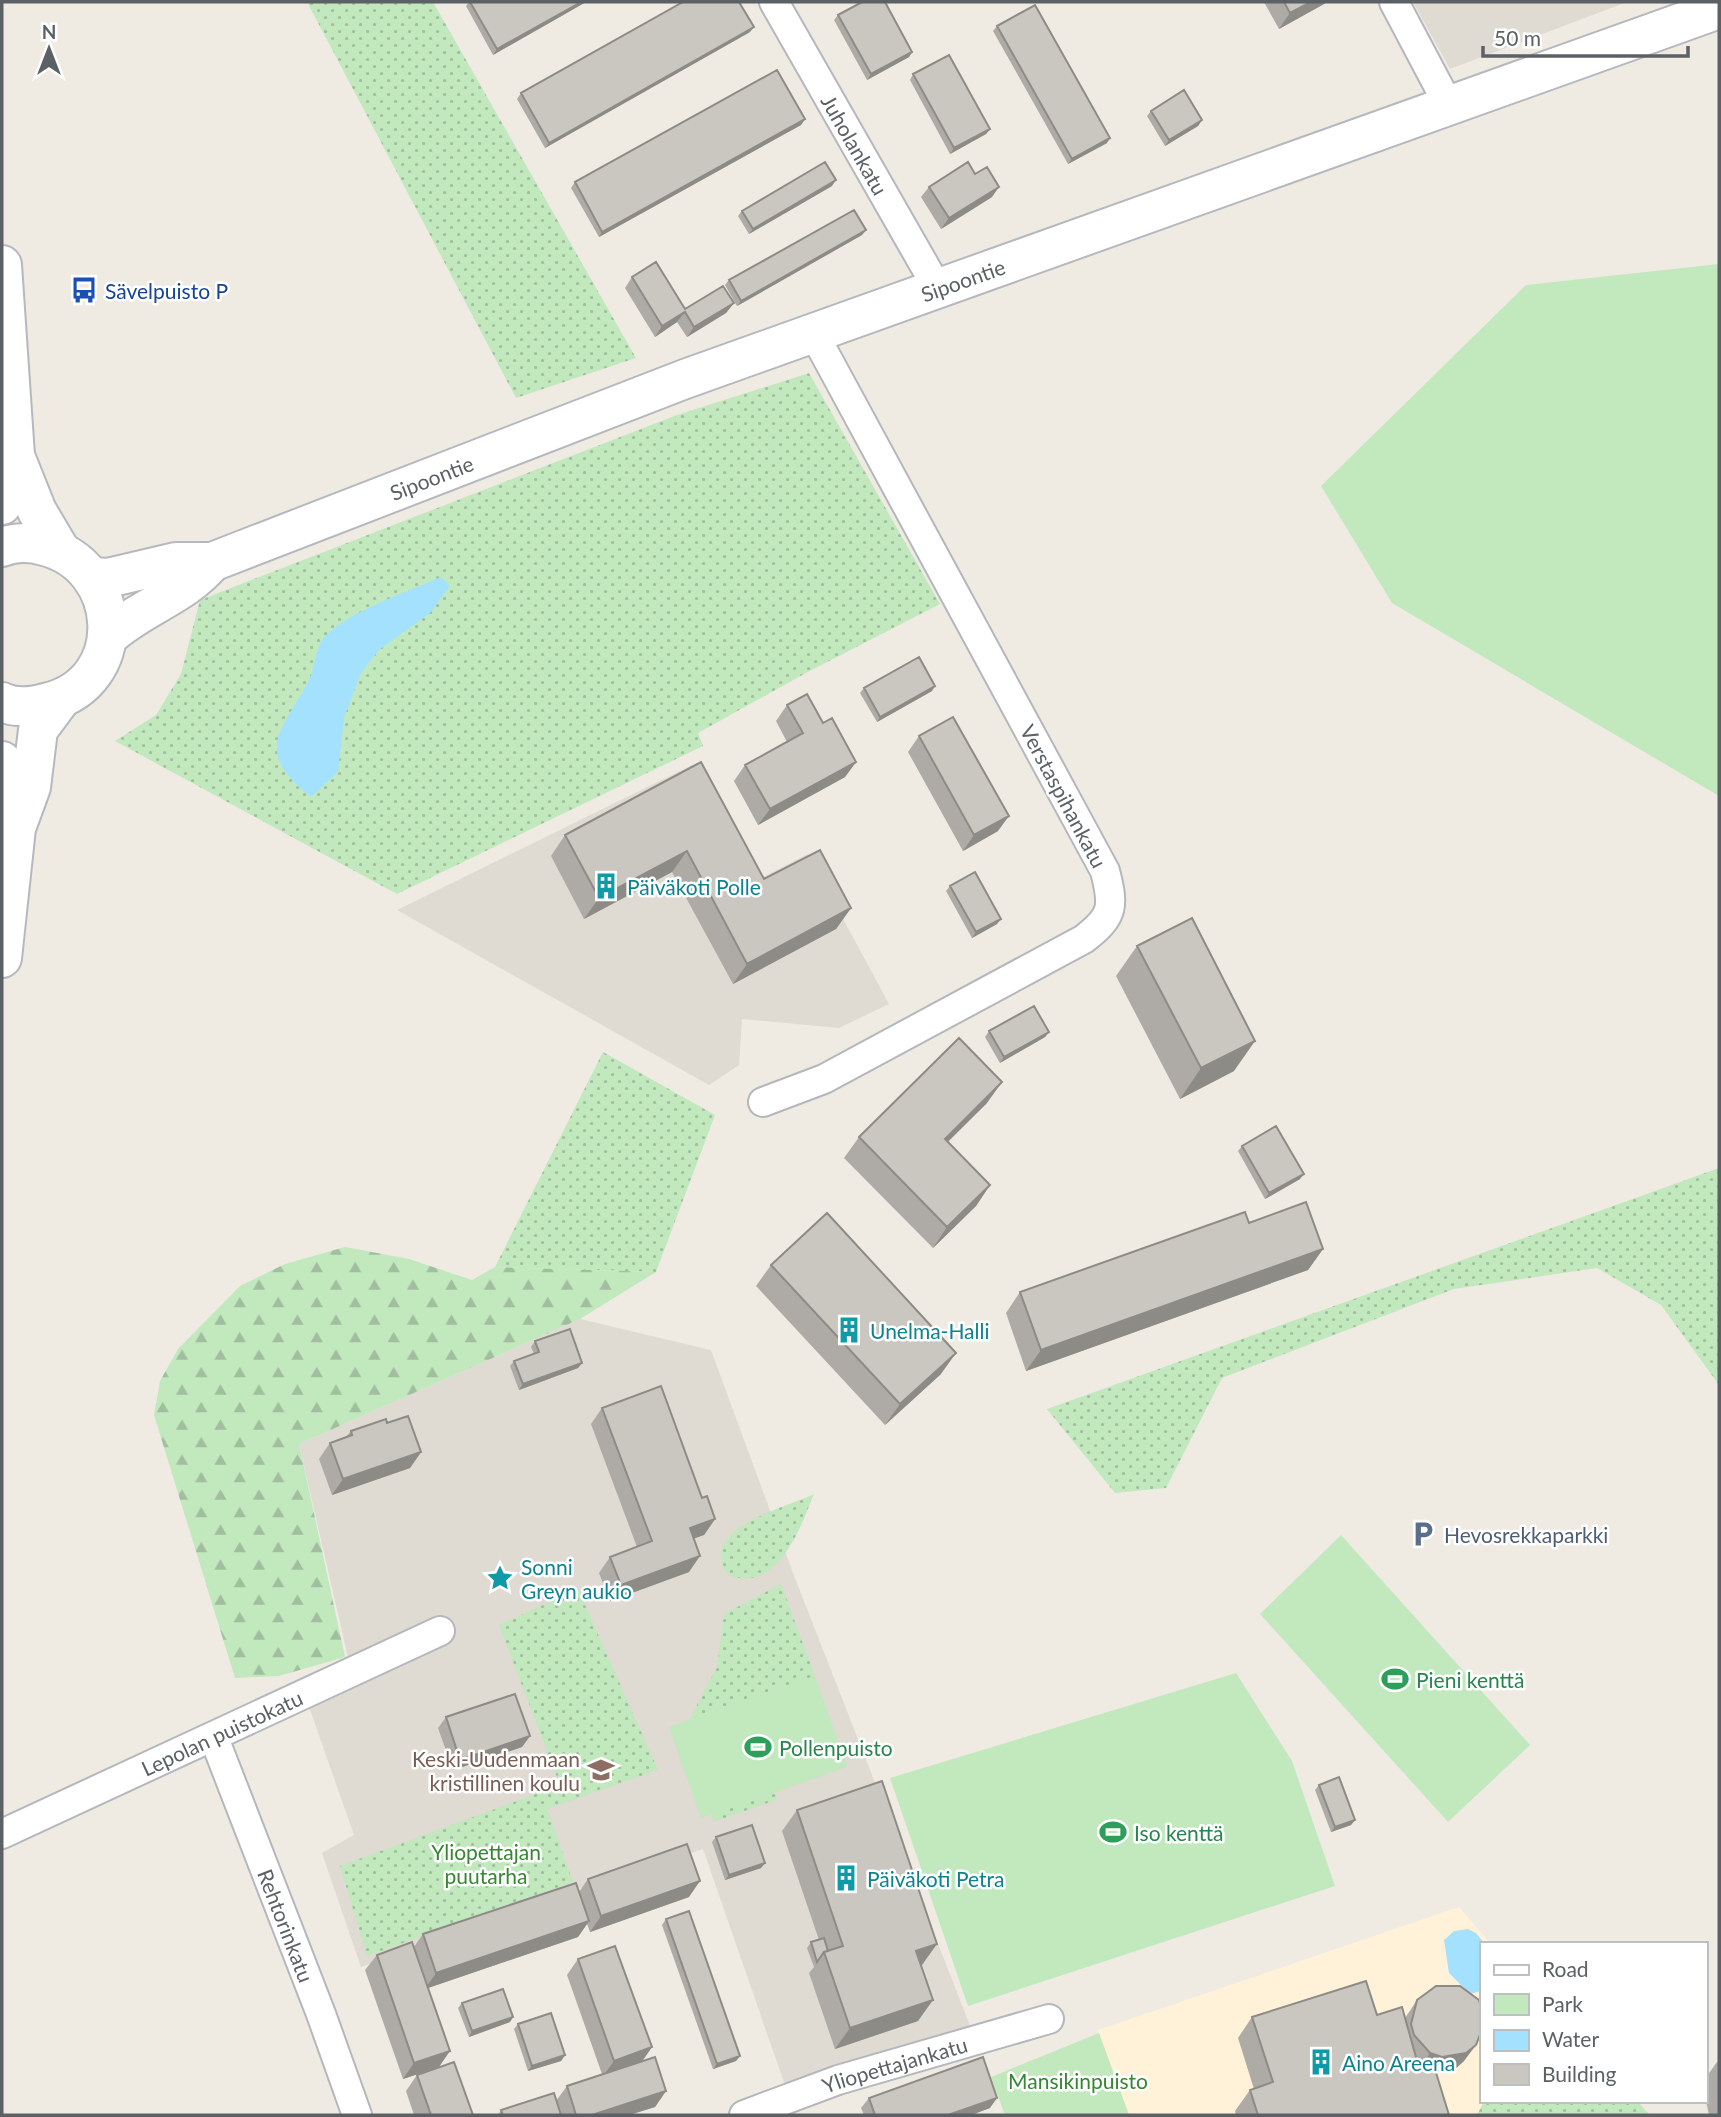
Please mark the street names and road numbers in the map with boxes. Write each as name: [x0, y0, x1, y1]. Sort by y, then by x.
street label: Juholankatu: [817, 90, 894, 199]
street label: Sipoontie: [917, 253, 1008, 306]
street label: Sipoontie: [386, 450, 477, 505]
street label: Verstaspihankatu: [1016, 720, 1112, 872]
street label: Lepolan puistokatu: [137, 1684, 306, 1780]
street label: Rehtorinkatu: [253, 1865, 320, 1986]
street label: Yliopettajankatu: [818, 2031, 970, 2097]

